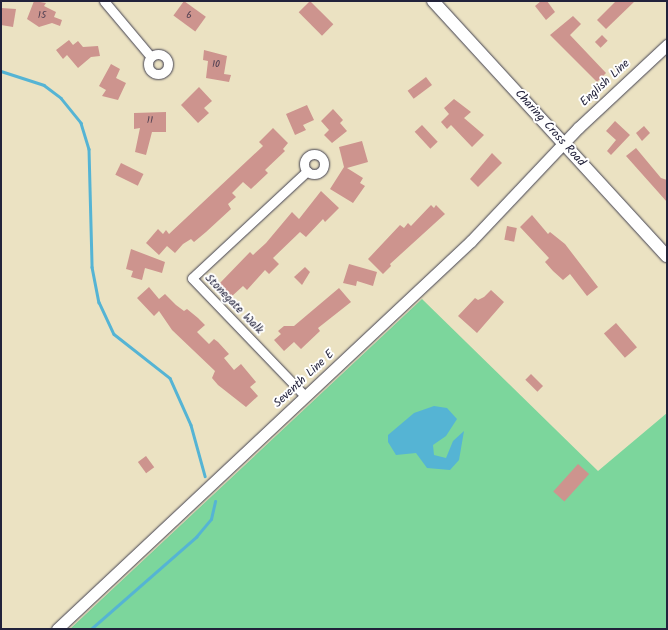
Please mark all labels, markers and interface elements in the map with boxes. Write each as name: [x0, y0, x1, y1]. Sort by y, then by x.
house number: 15: [38, 10, 46, 22]
house number: 6: [186, 10, 192, 22]
street label: English Line: [577, 56, 633, 110]
house number: 10: [212, 59, 220, 71]
street label: Charing Cross Road: [512, 87, 588, 169]
house number: 11: [147, 115, 153, 127]
street label: Stonegate Walk: [202, 271, 266, 337]
street label: Seventh Line E: [271, 347, 337, 411]

